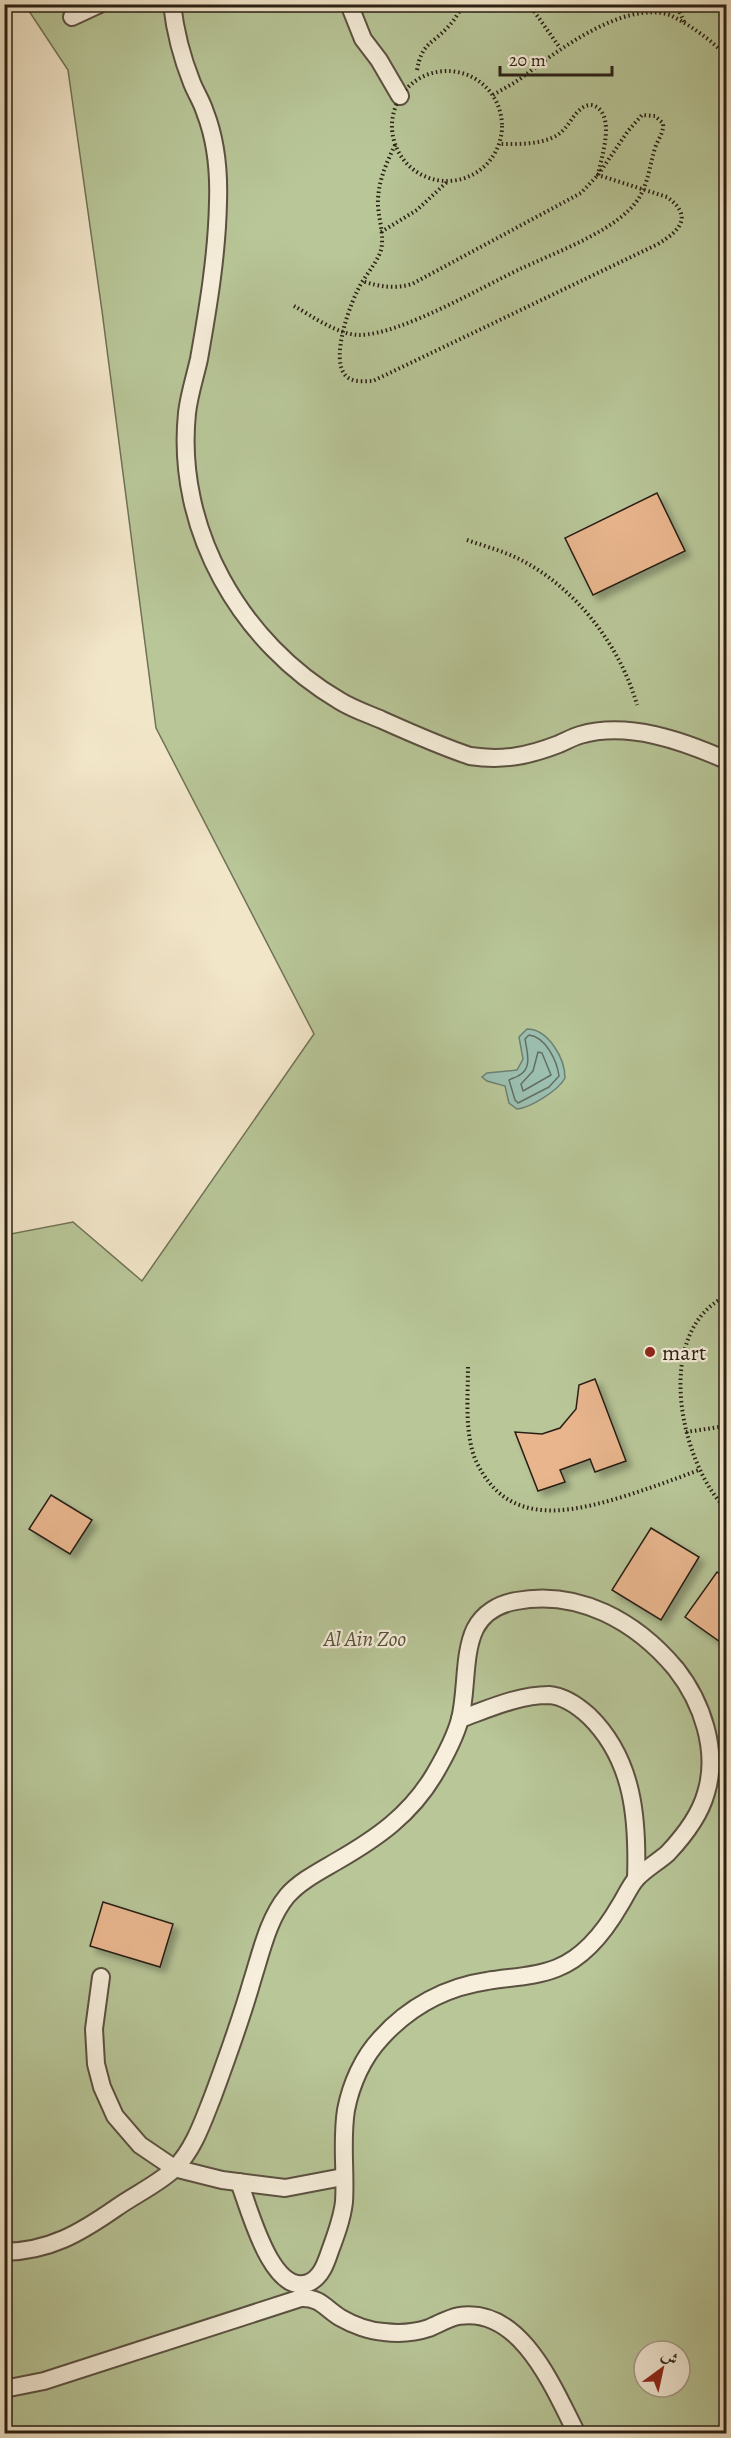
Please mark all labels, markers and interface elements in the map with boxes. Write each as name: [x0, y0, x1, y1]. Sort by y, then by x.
scale bar: [500, 39, 612, 77]
text: 20 m: [509, 48, 546, 72]
place label: mart: [662, 1338, 706, 1368]
marker: mart: [643, 1345, 657, 1359]
park label: Al Ain Zoo: [323, 1624, 406, 1654]
north arrow: [632, 2339, 692, 2399]
text: ش: [657, 2344, 682, 2371]

